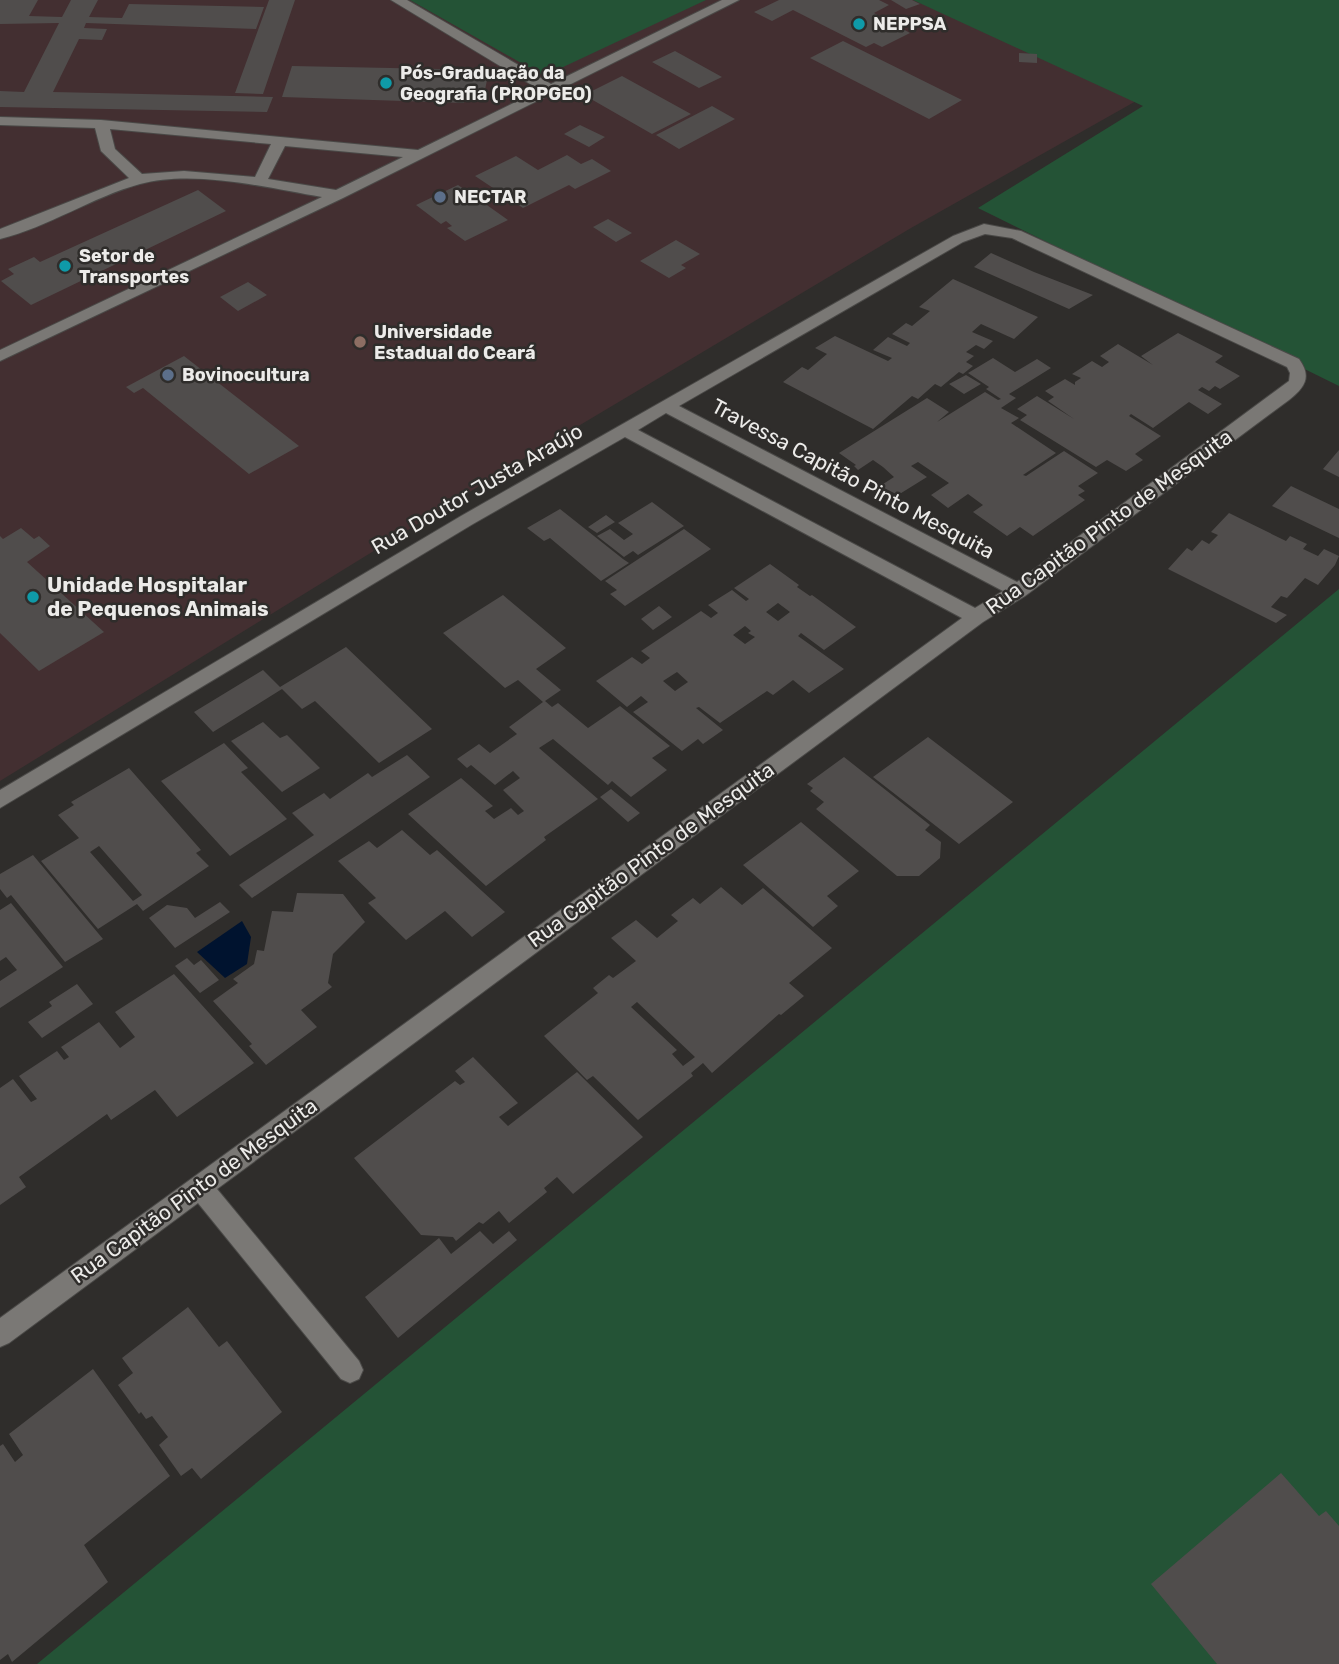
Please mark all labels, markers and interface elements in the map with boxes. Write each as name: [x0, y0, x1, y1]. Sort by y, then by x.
place label: NEPPSA: [873, 13, 947, 35]
marker: NEPPSA: [851, 16, 867, 32]
place label: Pós-Graduação da Geografia (PROPGEO): [400, 62, 592, 105]
marker: Pós-Graduação da Geografia (PROPGEO): [378, 75, 394, 91]
place label: NECTAR: [454, 186, 526, 208]
marker: NECTAR: [432, 189, 448, 205]
place label: Setor de Transportes: [79, 245, 189, 288]
marker: Setor de Transportes: [57, 258, 73, 274]
place label: Universidade Estadual do Ceará: [374, 321, 536, 364]
marker: Universidade Estadual do Ceará: [352, 334, 368, 350]
place label: Bovinocultura: [182, 364, 310, 386]
marker: Bovinocultura: [160, 367, 176, 383]
street label: Travessa Capitão Pinto Mesquita: [708, 393, 999, 564]
street label: Rua Doutor Justa Araújo: [367, 418, 587, 559]
street label: Rua Capitão Pinto de Mesquita: [981, 424, 1237, 619]
place label: Unidade Hospitalar de Pequenos Animais: [47, 572, 269, 621]
marker: Unidade Hospitalar de Pequenos Animais: [25, 589, 41, 605]
street label: Rua Capitão Pinto de Mesquita: [523, 757, 779, 952]
street label: Rua Capitão Pinto de Mesquita: [66, 1093, 322, 1288]

